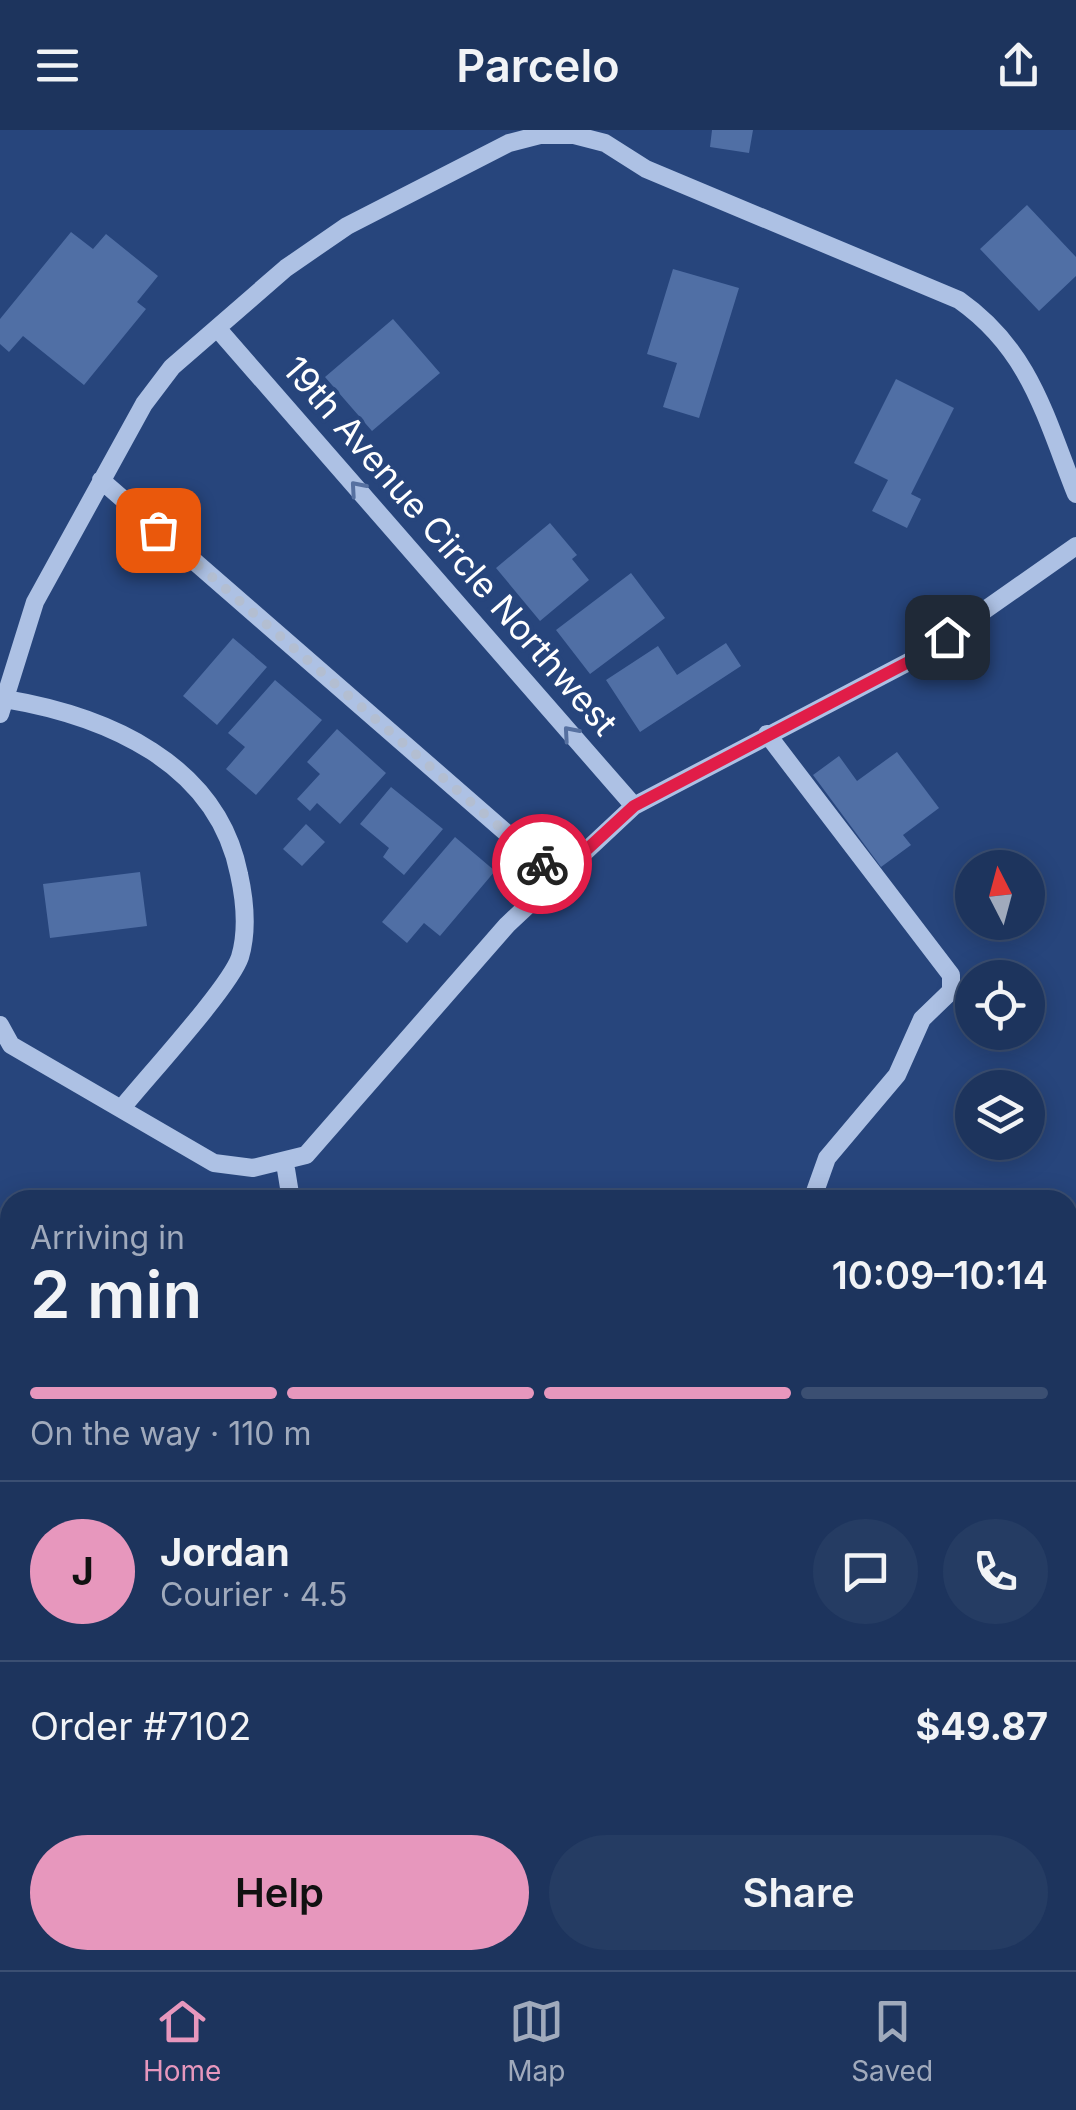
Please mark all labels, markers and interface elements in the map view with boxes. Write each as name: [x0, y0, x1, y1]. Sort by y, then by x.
icon: menu: [30, 38, 85, 93]
text: Parcelo: [456, 38, 620, 93]
icon: share: [991, 38, 1046, 93]
street label: 19th Avenue Circle Northwest: [275, 347, 627, 743]
one-way arrow: [350, 481, 368, 500]
pin: [116, 488, 201, 573]
icon: bag: [131, 503, 186, 558]
pin: [905, 595, 990, 680]
icon: home: [920, 610, 975, 665]
one-way arrow: [564, 726, 582, 745]
courier: [492, 814, 592, 914]
icon: bike: [515, 837, 570, 892]
north arrow: [955, 850, 1045, 940]
map controls: [955, 850, 1045, 1160]
button: locate: [955, 960, 1045, 1050]
button: layers: [955, 1070, 1045, 1160]
text: Arriving in: [30, 1218, 185, 1257]
text: 10:09–10:14: [832, 1252, 1048, 1298]
text: 2 min: [30, 1255, 202, 1334]
text: On the way · 110 m: [30, 1414, 312, 1453]
button: chat: [813, 1519, 918, 1624]
button: phone: [943, 1519, 1048, 1624]
text: Jordan: [160, 1529, 290, 1575]
text: J: [71, 1548, 94, 1594]
text: Courier · 4.5: [160, 1575, 348, 1614]
text: Order #7102: [30, 1703, 251, 1749]
text: $49.87: [915, 1703, 1048, 1749]
button: Help: [30, 1835, 529, 1950]
button: Share: [549, 1835, 1048, 1950]
tab: Home: [143, 1994, 221, 2088]
tab: Map: [507, 1994, 565, 2088]
tab: Saved: [851, 1994, 933, 2088]

